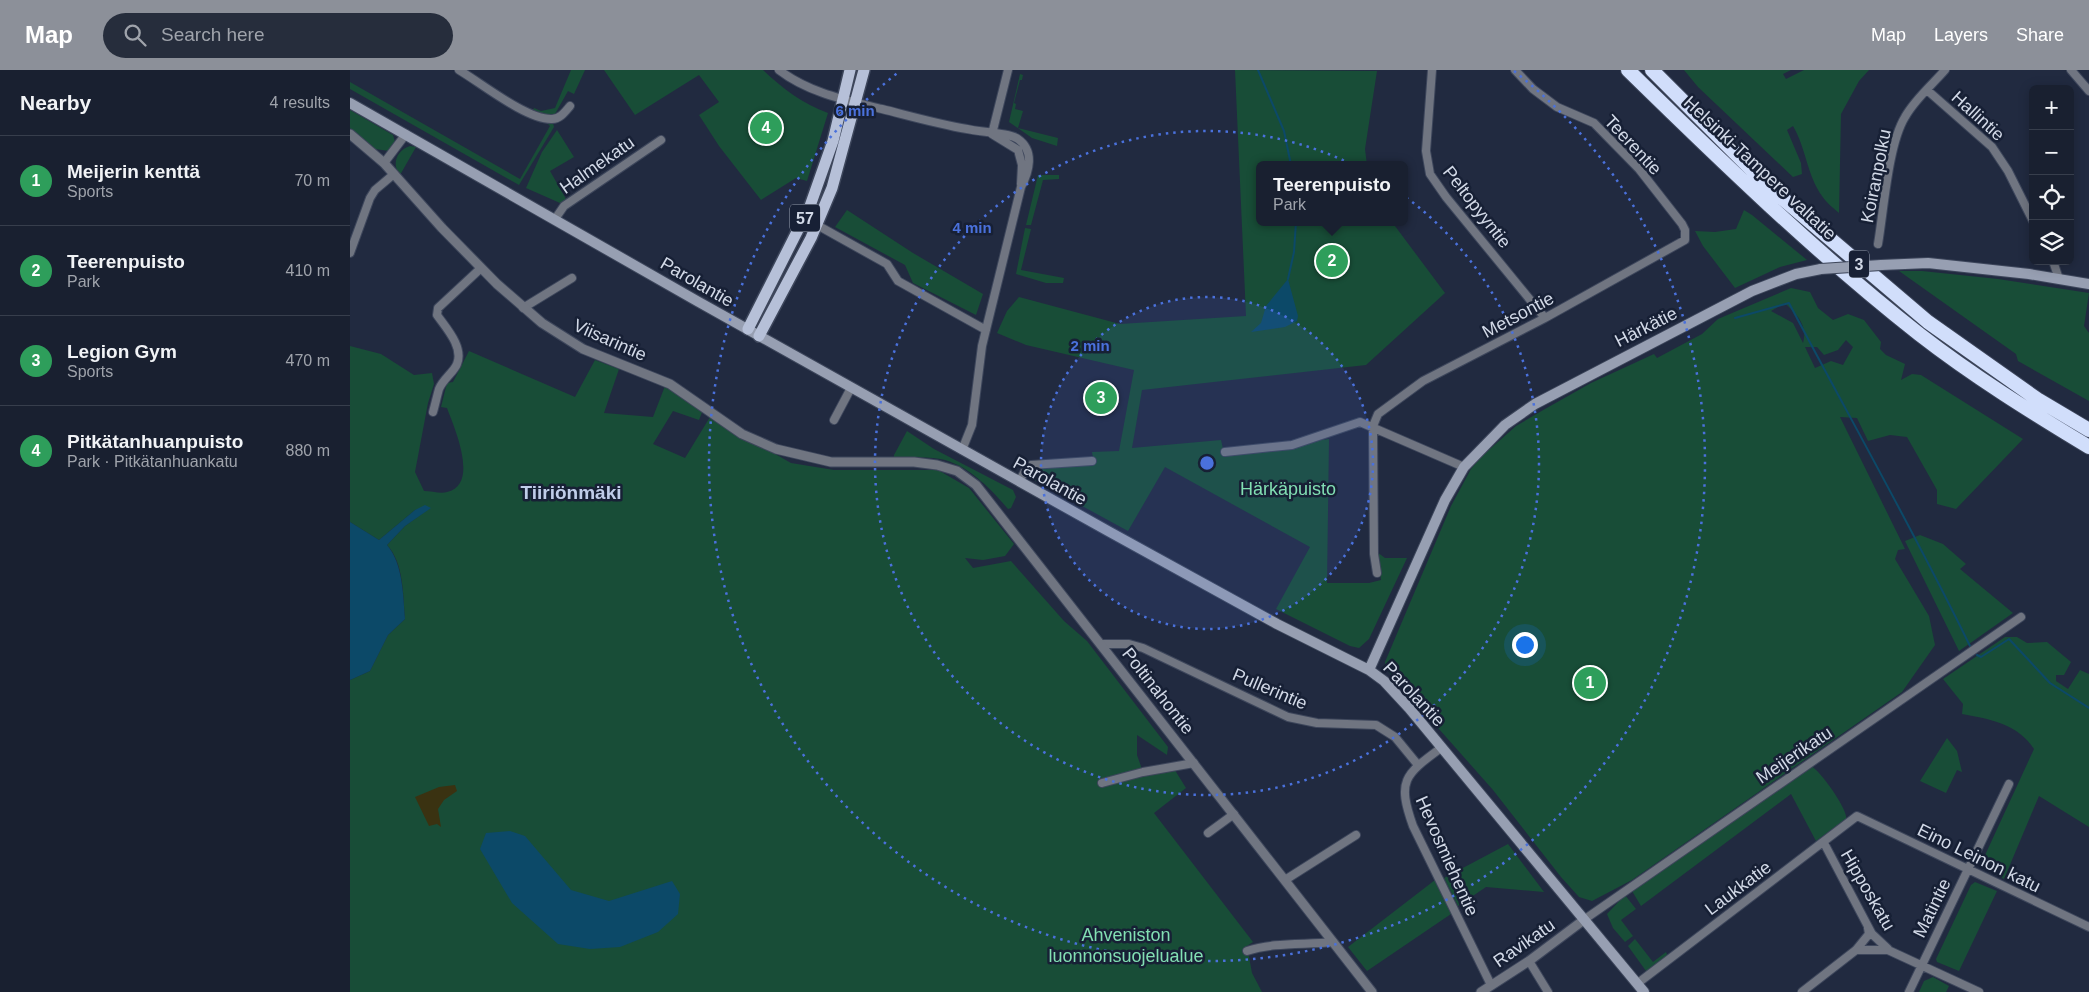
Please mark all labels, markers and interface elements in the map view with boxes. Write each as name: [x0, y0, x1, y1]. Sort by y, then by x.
search box: [103, 13, 453, 58]
text: Map: [25, 21, 73, 48]
icon: search: [121, 21, 149, 49]
text: Search here: [161, 24, 265, 45]
text: Map: [1871, 25, 1906, 45]
text: Layers: [1934, 25, 1988, 45]
text: Share: [2016, 25, 2064, 45]
map controls: [2029, 85, 2074, 265]
button: +: [2029, 85, 2074, 130]
street label: Hallintie: [1948, 87, 2008, 145]
text: Nearby: [20, 91, 91, 114]
street label: Helsinki-Tampere valtatie: [1680, 92, 1840, 244]
text: 4 results: [270, 94, 330, 111]
text: 6 min: [835, 102, 875, 119]
pin: 4: [750, 109, 782, 147]
street label: Teerentie: [1600, 111, 1666, 179]
street label: Koiranpolku: [1857, 127, 1895, 225]
button: −: [2029, 130, 2074, 175]
street label: Halmekatu: [556, 132, 638, 198]
text: Meijerin kenttä: [67, 161, 200, 182]
popup: [1256, 161, 1408, 226]
street label: Peltopyyntie: [1439, 162, 1515, 252]
text: 1: [32, 172, 40, 189]
text: 70 m: [294, 172, 330, 189]
text: Teerenpuisto: [1273, 174, 1391, 195]
button: locate: [2029, 175, 2074, 220]
text: Sports: [67, 183, 113, 200]
text: Park: [1273, 196, 1306, 213]
road number: 57: [790, 204, 820, 232]
text: 4 min: [952, 219, 992, 236]
button: layers: [2029, 220, 2074, 265]
pin: 2: [1316, 242, 1348, 280]
road number: 3: [1849, 250, 1869, 278]
text: Teerenpuisto: [67, 251, 185, 272]
street label: Parolantie: [657, 253, 737, 311]
text: 2: [32, 262, 40, 279]
text: 410 m: [286, 262, 330, 279]
text: Park: [67, 273, 100, 290]
street label: Metsontie: [1479, 288, 1557, 342]
street label: Härkätie: [1612, 303, 1680, 351]
street label: Viisarintie: [570, 315, 650, 365]
text: 2 min: [1070, 337, 1110, 354]
text: Legion Gym: [67, 341, 177, 362]
text: 3: [32, 352, 40, 369]
text: 470 m: [286, 352, 330, 369]
text: Sports: [67, 363, 113, 380]
pin: 3: [1085, 379, 1117, 417]
text: Pitkätanhuanpuisto: [67, 431, 243, 452]
text: 4: [32, 442, 40, 459]
text: 880 m: [286, 442, 330, 459]
text: Park · Pitkätanhuankatu: [67, 453, 238, 470]
street label: Parolantie: [1010, 453, 1090, 509]
centre of rings: [1198, 454, 1216, 472]
park label: Härkäpuisto: [1240, 479, 1336, 499]
district label: Tiiriönmäki: [520, 482, 622, 503]
your location: [1512, 632, 1538, 658]
street label: Poltinahontie: [1118, 644, 1198, 738]
street label: Parolantie: [1379, 658, 1449, 730]
street label: Pullerintie: [1230, 664, 1310, 714]
pin: 1: [1574, 664, 1606, 702]
street label: Meijerikatu: [1752, 722, 1836, 788]
street label: Hevosmiehentie: [1412, 793, 1482, 919]
street label: Eino Leinon katu: [1914, 820, 2044, 896]
street label: Hipposkatu: [1837, 846, 1899, 934]
street label: Laukkatie: [1701, 857, 1775, 919]
street label: Matintie: [1909, 875, 1955, 941]
street label: Ravikatu: [1490, 915, 1558, 971]
park label: Ahveniston luonnonsuojelualue: [1048, 925, 1204, 966]

